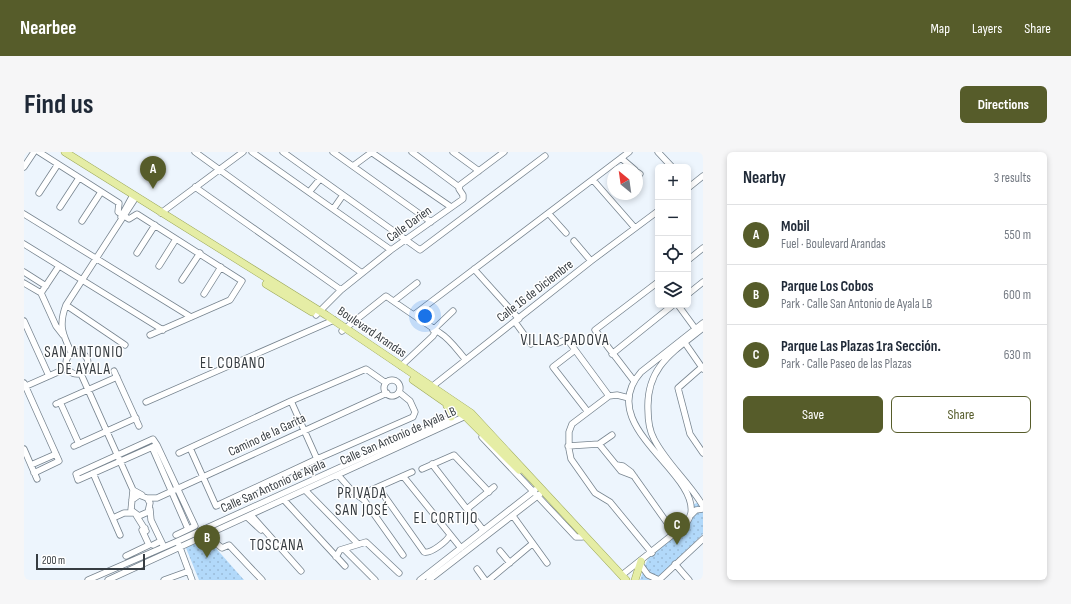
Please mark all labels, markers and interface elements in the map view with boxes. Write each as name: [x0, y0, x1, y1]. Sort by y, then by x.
text: Nearbee: [20, 17, 76, 40]
text: Map: [930, 20, 950, 37]
text: Layers: [972, 20, 1002, 37]
text: Share: [1024, 20, 1051, 37]
button: Directions: [960, 86, 1047, 123]
text: Find us: [24, 88, 93, 121]
pin: A: [140, 156, 166, 189]
north arrow: [607, 164, 643, 200]
map controls: [655, 164, 691, 308]
button: +: [655, 164, 691, 200]
text: Nearby: [743, 168, 786, 188]
text: 3 results: [994, 170, 1031, 186]
button: −: [655, 200, 691, 236]
street label: Calle Darien: [383, 202, 435, 246]
text: Mobil: [781, 217, 810, 236]
text: A: [753, 227, 759, 243]
text: 550 m: [1004, 227, 1031, 243]
button: locate: [655, 236, 691, 272]
text: Fuel · Boulevard Arandas: [781, 236, 886, 252]
street label: Calle 16 de Diciembre: [494, 256, 576, 326]
button: layers: [655, 272, 691, 308]
text: Parque Los Cobos: [781, 277, 873, 296]
text: B: [753, 287, 759, 303]
text: 600 m: [1003, 287, 1031, 303]
text: Park · Calle San Antonio de Ayala LB: [781, 296, 932, 312]
street label: Boulevard Arandas: [334, 303, 410, 361]
your location: [415, 306, 435, 326]
district label: VILLAS PADOVA: [520, 331, 610, 350]
text: Parque Las Plazas 1ra Sección.: [781, 337, 941, 356]
district label: SAN ANTONIO DE AYALA: [44, 343, 124, 379]
text: C: [753, 347, 759, 363]
text: 630 m: [1004, 347, 1031, 363]
district label: EL COBANO: [200, 354, 266, 373]
text: Park · Calle Paseo de las Plazas: [781, 356, 912, 372]
button: Save: [743, 396, 883, 433]
button: Share: [891, 396, 1031, 433]
street label: Calle San Antonio de Ayala LB: [337, 403, 459, 469]
street label: Camino de la Garita: [226, 410, 308, 460]
street label: Calle San Antonio de Ayala: [218, 456, 328, 516]
district label: PRIVADA SAN JOSÉ: [335, 484, 389, 520]
district label: EL CORTIJO: [413, 509, 479, 528]
pin: C: [664, 512, 690, 545]
pin: B: [194, 525, 220, 558]
district label: TOSCANA: [250, 536, 304, 555]
scale bar: [36, 552, 145, 571]
text: 200 m: [42, 554, 65, 567]

